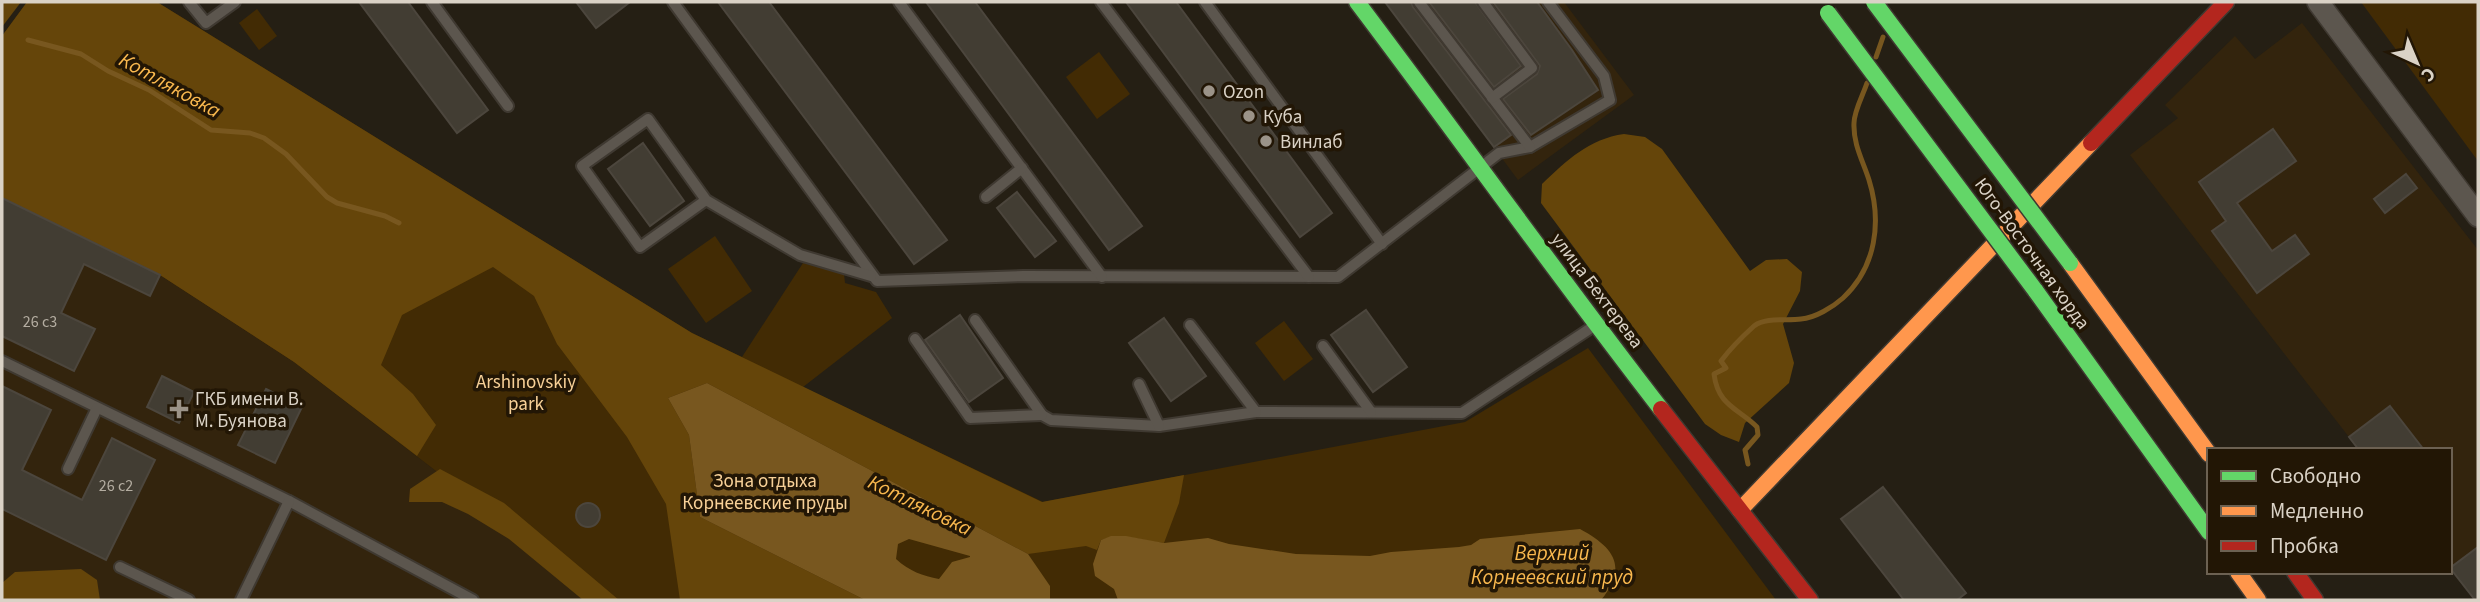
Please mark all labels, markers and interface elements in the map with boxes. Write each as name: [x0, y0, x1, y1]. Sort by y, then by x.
north arrow: [2382, 28, 2452, 98]
water label: Котляковка: [114, 45, 226, 125]
text: С: [2414, 61, 2441, 88]
place label: Ozon: [1223, 79, 1264, 106]
marker: Ozon: [1201, 83, 1217, 99]
place label: Куба: [1263, 104, 1302, 131]
marker: Куба: [1241, 108, 1257, 124]
place label: Винлаб: [1280, 129, 1343, 156]
marker: Винлаб: [1258, 133, 1274, 149]
street label: Юго-Восточная хорда: [1967, 172, 2096, 335]
street label: улица Бехтерева: [1544, 227, 1649, 355]
house number: 26 с3: [23, 311, 57, 333]
park label: Arshinovskiy park: [476, 369, 576, 418]
place label: ГКБ имени В. М. Буянова: [195, 386, 304, 435]
marker: ГКБ имени В. М. Буянова: [169, 399, 189, 419]
legend: [2207, 448, 2452, 574]
text: Свободно: [2270, 461, 2361, 491]
water label: Котляковка: [863, 467, 977, 543]
park label: Зона отдыха Корнеевские пруды: [682, 468, 848, 517]
house number: 26 с2: [99, 475, 133, 497]
text: Медленно: [2270, 496, 2364, 526]
text: Пробка: [2270, 531, 2339, 561]
water label: Верхний Корнеевский пруд: [1471, 538, 1633, 592]

